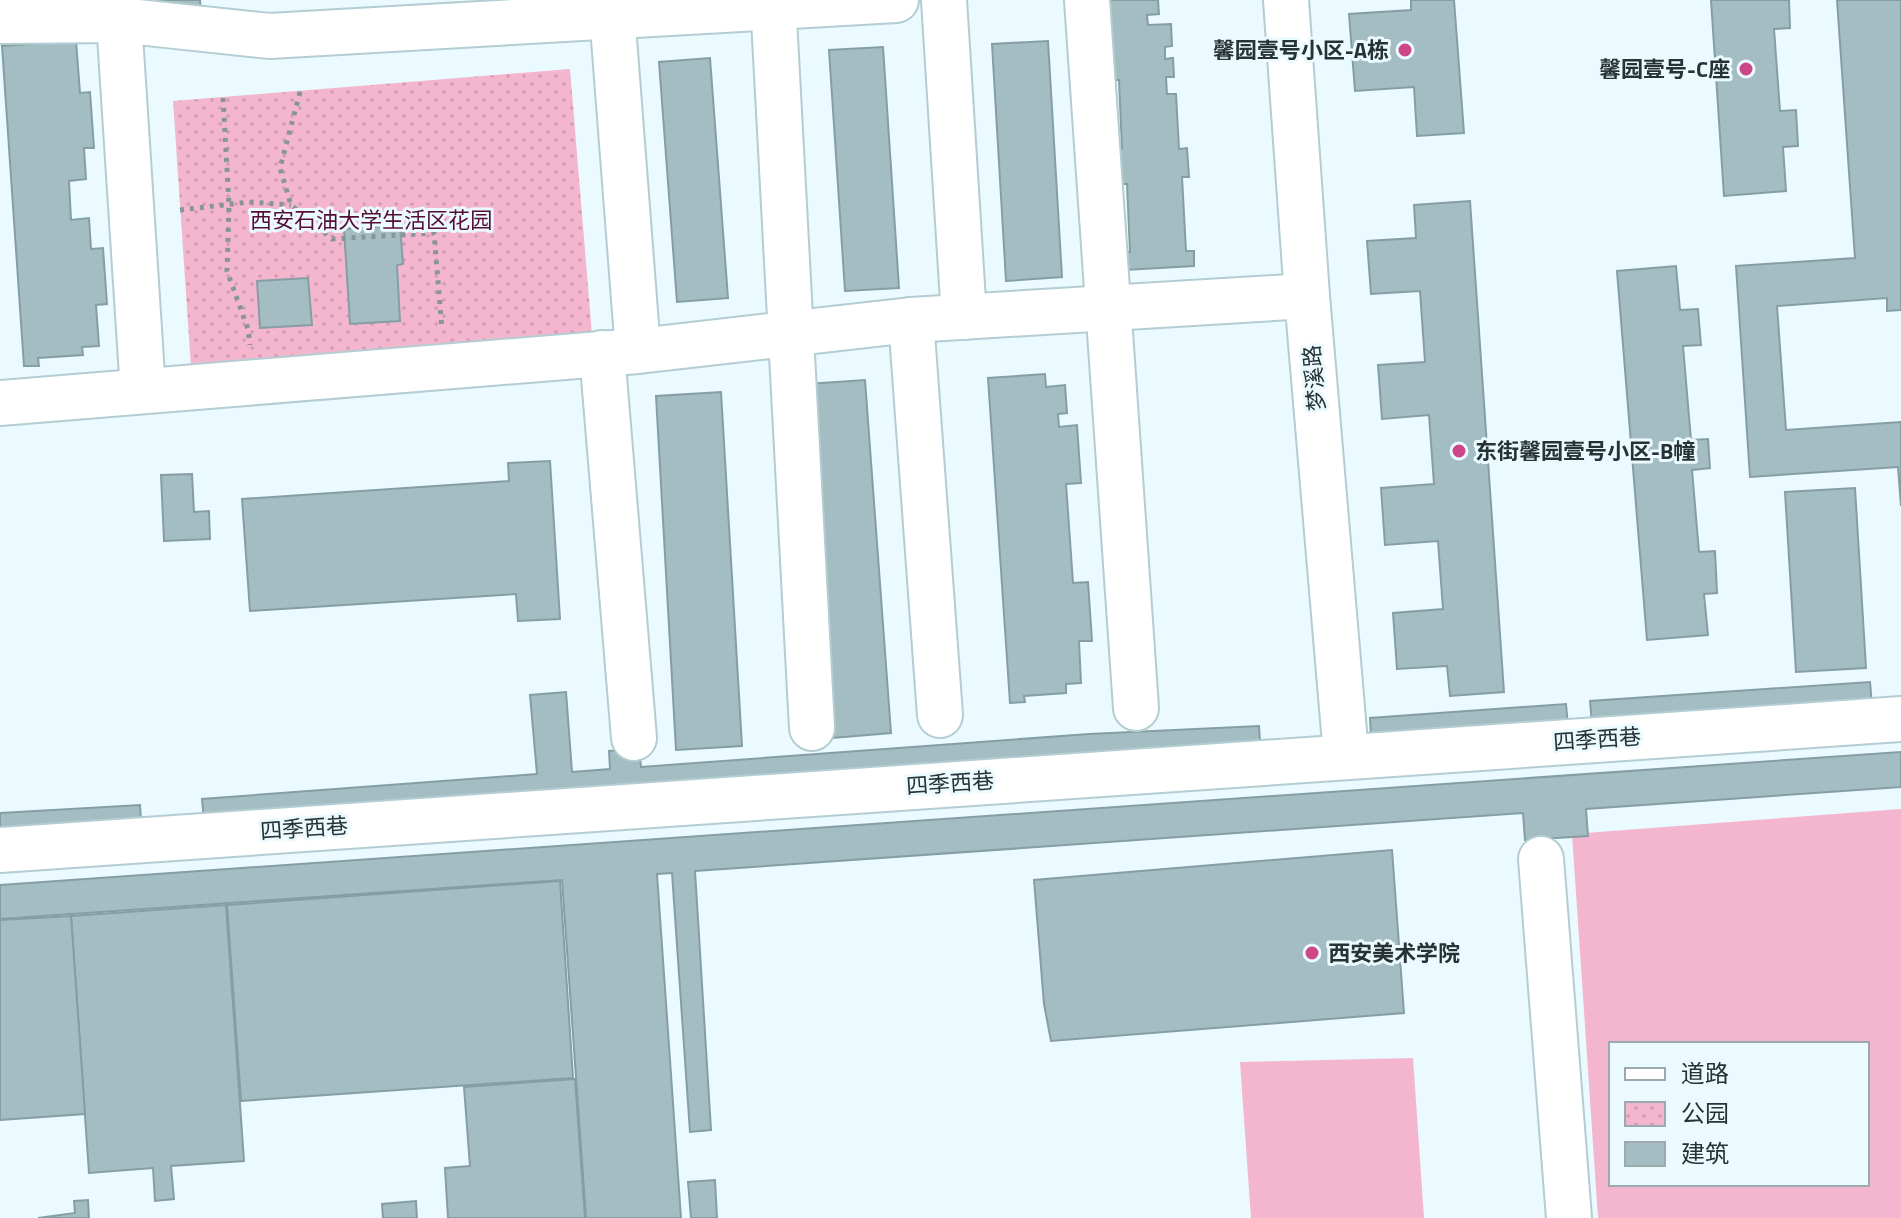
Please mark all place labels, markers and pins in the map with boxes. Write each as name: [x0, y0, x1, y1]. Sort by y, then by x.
place label: 馨园壹号小区-A栋: [1213, 33, 1389, 67]
marker: 馨园壹号小区-A栋: [1396, 41, 1414, 59]
place label: 馨园壹号-C座: [1599, 52, 1730, 86]
marker: 馨园壹号-C座: [1737, 60, 1755, 78]
place label: 东街馨园壹号小区-B幢: [1475, 434, 1695, 468]
marker: 东街馨园壹号小区-B幢: [1450, 442, 1468, 460]
place label: 西安美术学院: [1328, 936, 1460, 970]
marker: 西安美术学院: [1303, 944, 1321, 962]

